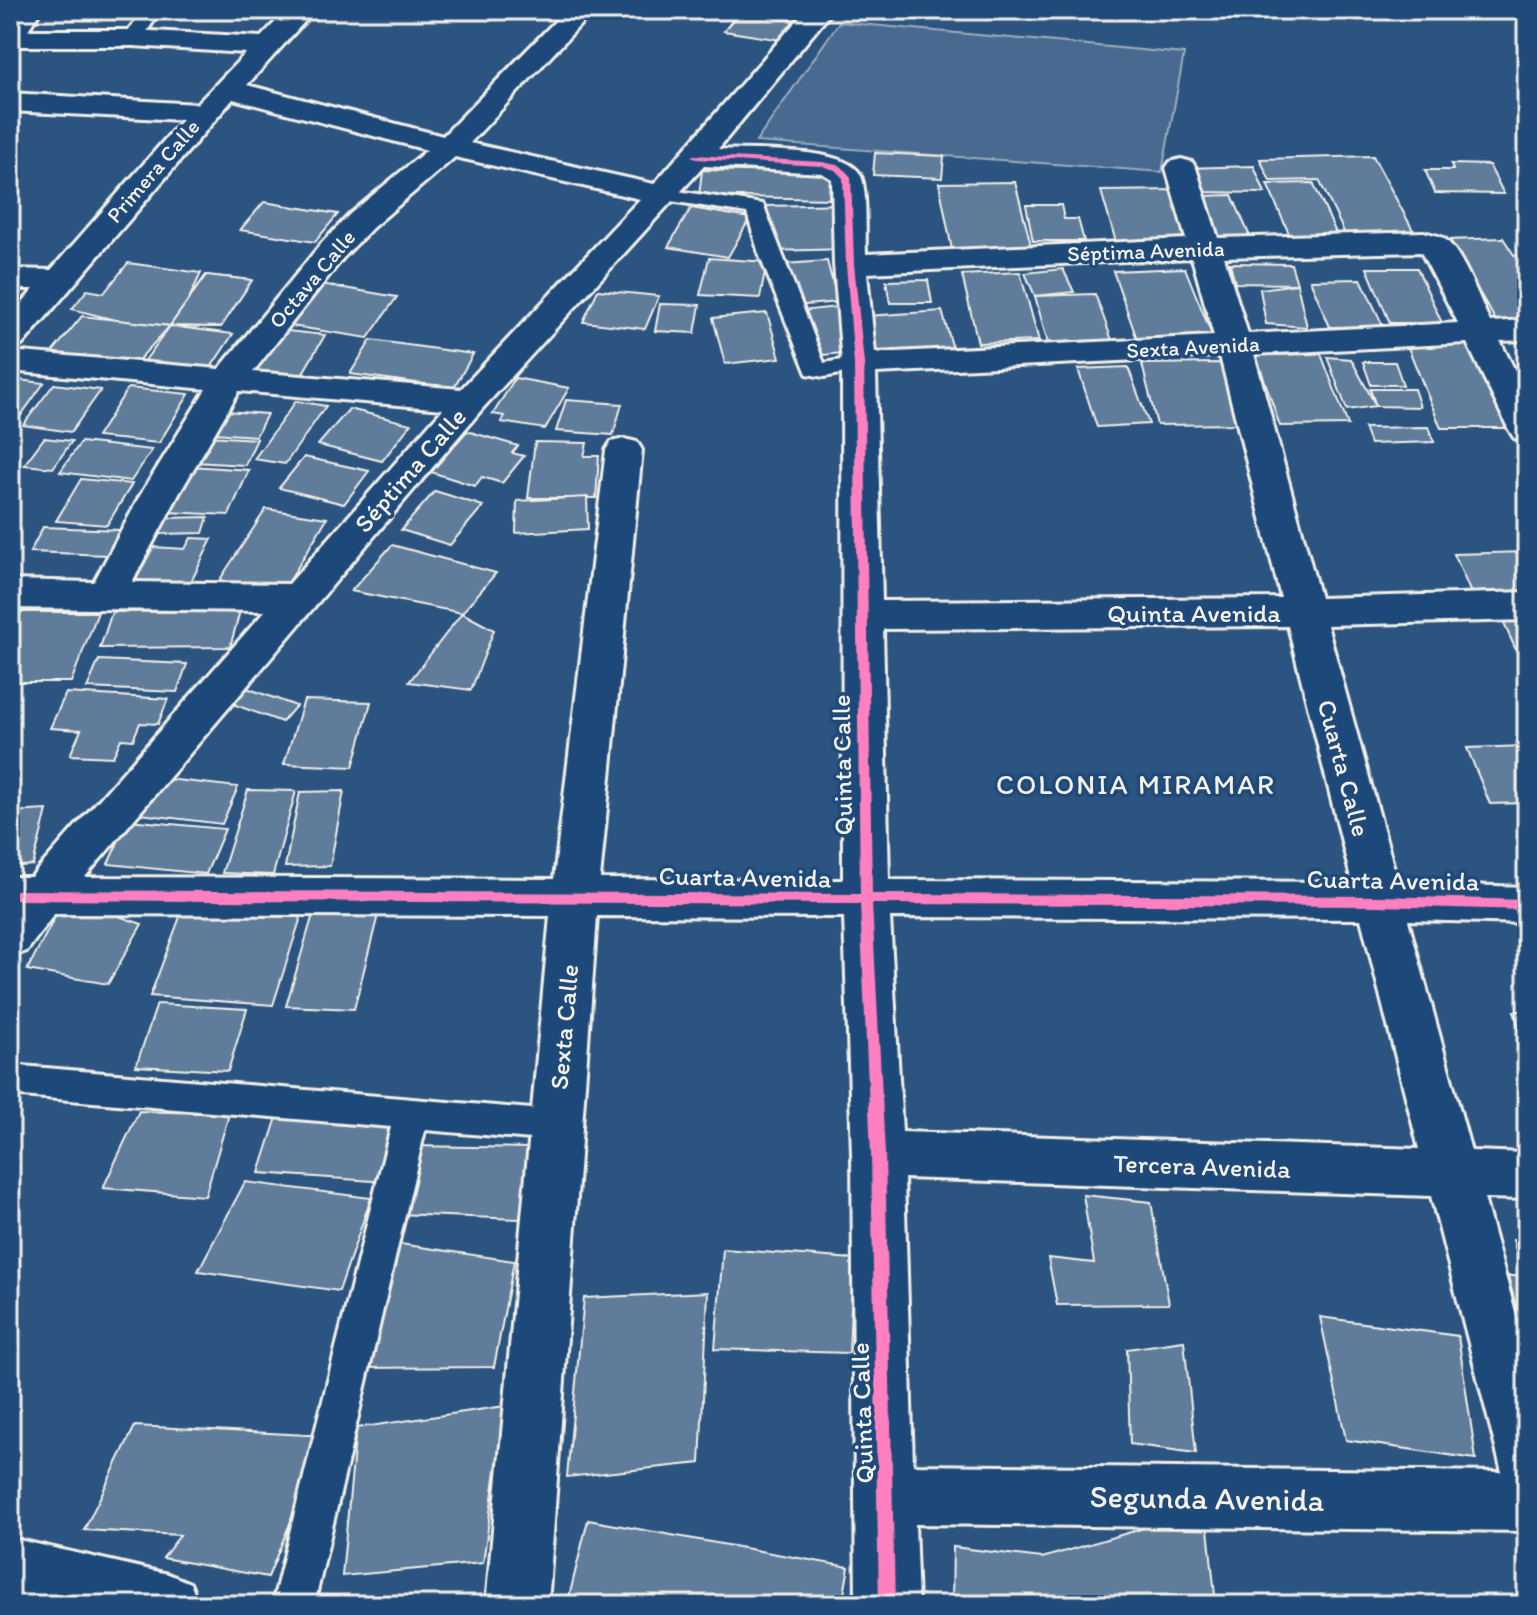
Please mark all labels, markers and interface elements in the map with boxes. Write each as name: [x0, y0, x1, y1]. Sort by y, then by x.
street label: Primera Calle: [101, 114, 205, 228]
street label: Octava Calle: [263, 224, 361, 334]
street label: Séptima Avenida: [1067, 235, 1225, 267]
street label: Sexta Avenida: [1126, 330, 1260, 364]
street label: Séptima Calle: [347, 401, 473, 539]
street label: Quinta Avenida: [1107, 597, 1281, 629]
street label: Quinta Calle: [825, 694, 859, 836]
street label: Cuarta Calle: [1310, 696, 1378, 840]
district label: COLONIA MIRAMAR: [996, 767, 1276, 801]
street label: Cuarta Avenida: [658, 859, 832, 895]
street label: Cuarta Avenida: [1306, 862, 1480, 898]
street label: Sexta Calle: [543, 963, 585, 1091]
street label: Tercera Avenida: [1113, 1147, 1292, 1185]
street label: Quinta Calle: [844, 1342, 880, 1484]
street label: Segunda Avenida: [1089, 1477, 1325, 1519]

